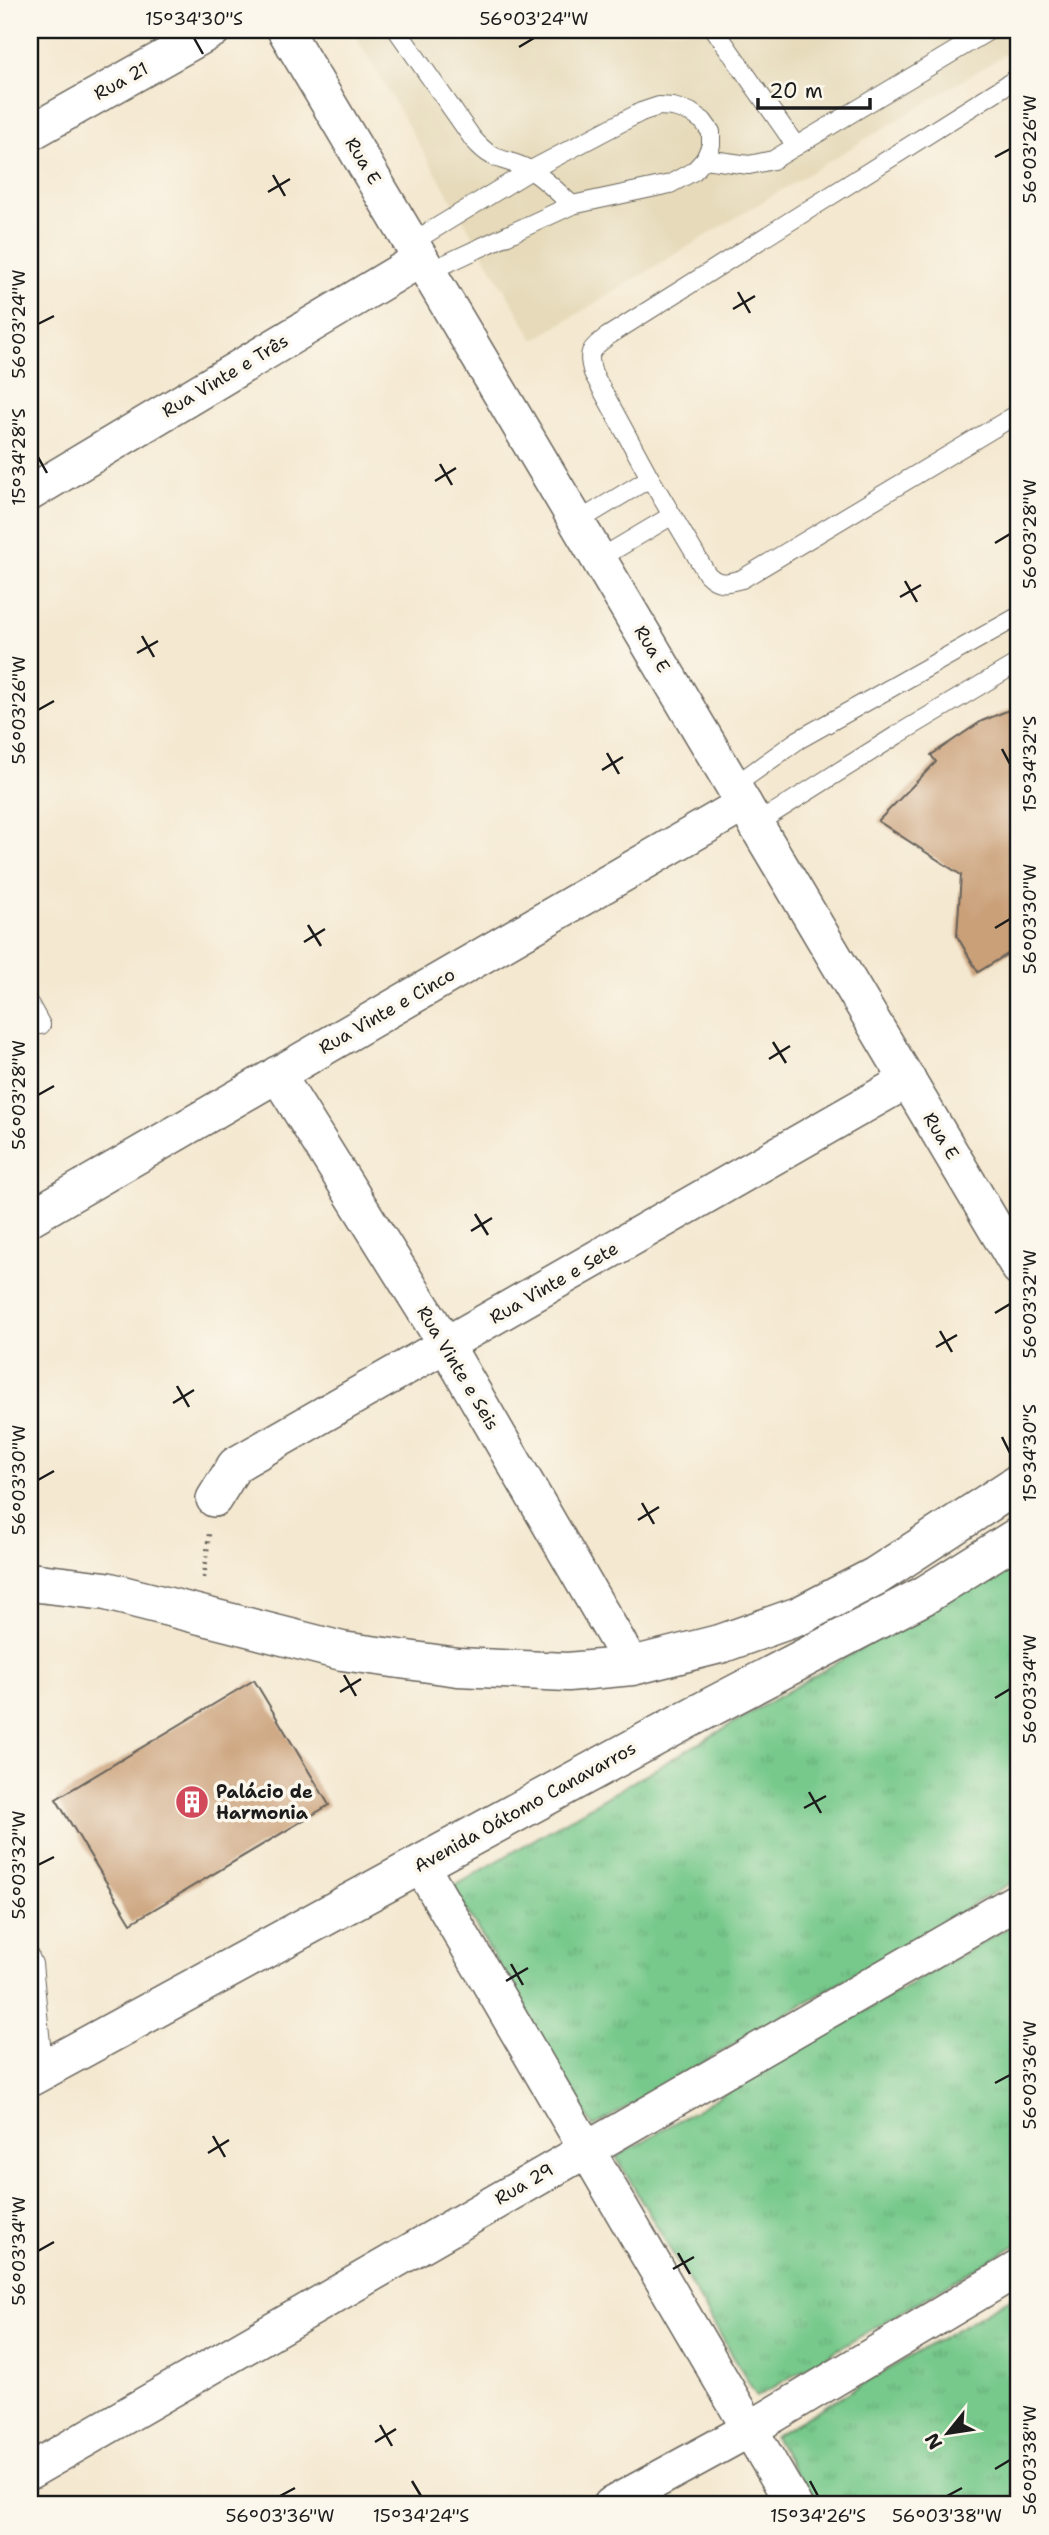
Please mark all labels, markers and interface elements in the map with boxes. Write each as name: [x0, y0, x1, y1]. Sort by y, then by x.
text: 15°34'30"S: [145, 7, 243, 31]
text: 56°03'24"W: [479, 7, 589, 31]
street label: Rua 21: [89, 56, 153, 106]
scale bar: [758, 66, 870, 110]
text: 20 m: [769, 77, 823, 105]
text: 56°03'26"W: [1018, 95, 1042, 203]
street label: Rua E: [340, 133, 386, 189]
text: 56°03'24"W: [7, 269, 31, 379]
street label: Rua Vinte e Três: [157, 329, 293, 423]
text: 15°34'28"S: [7, 408, 31, 506]
text: 56°03'28"W: [1018, 479, 1042, 589]
street label: Rua E: [629, 621, 675, 677]
text: 56°03'26"W: [7, 656, 31, 764]
text: 15°34'32"S: [1018, 716, 1042, 812]
text: 56°03'30"W: [1018, 864, 1042, 974]
street label: Rua Vinte e Cinco: [314, 962, 460, 1060]
text: 56°03'28"W: [7, 1040, 31, 1150]
street label: Rua E: [918, 1108, 964, 1164]
street label: Rua Vinte e Sete: [485, 1236, 623, 1330]
text: 56°03'32"W: [1018, 1249, 1042, 1359]
street label: Rua Vinte e Seis: [411, 1301, 505, 1435]
text: 15°34'30"S: [1018, 1404, 1042, 1502]
text: 56°03'30"W: [7, 1425, 31, 1535]
text: 56°03'34"W: [1018, 1634, 1042, 1744]
street label: Avenida Oátomo Canavarros: [410, 1736, 640, 1878]
place label: Palácio de Harmonia: [216, 1780, 313, 1825]
building icon: Palácio de Harmonia: [173, 1783, 211, 1821]
text: 56°03'32"W: [7, 1810, 31, 1920]
text: 56°03'36"W: [1018, 2020, 1042, 2130]
street label: Rua 29: [490, 2158, 558, 2210]
text: 56°03'34"W: [7, 2196, 31, 2306]
north arrow: [912, 2398, 982, 2468]
text: 56°03'38"W: [1018, 2405, 1042, 2515]
text: N: [919, 2428, 948, 2454]
text: 56°03'36"W: [225, 2504, 335, 2528]
text: 15°34'24"S: [373, 2504, 469, 2528]
text: 15°34'26"S: [770, 2504, 866, 2528]
text: 56°03'38"W: [892, 2504, 1002, 2528]

